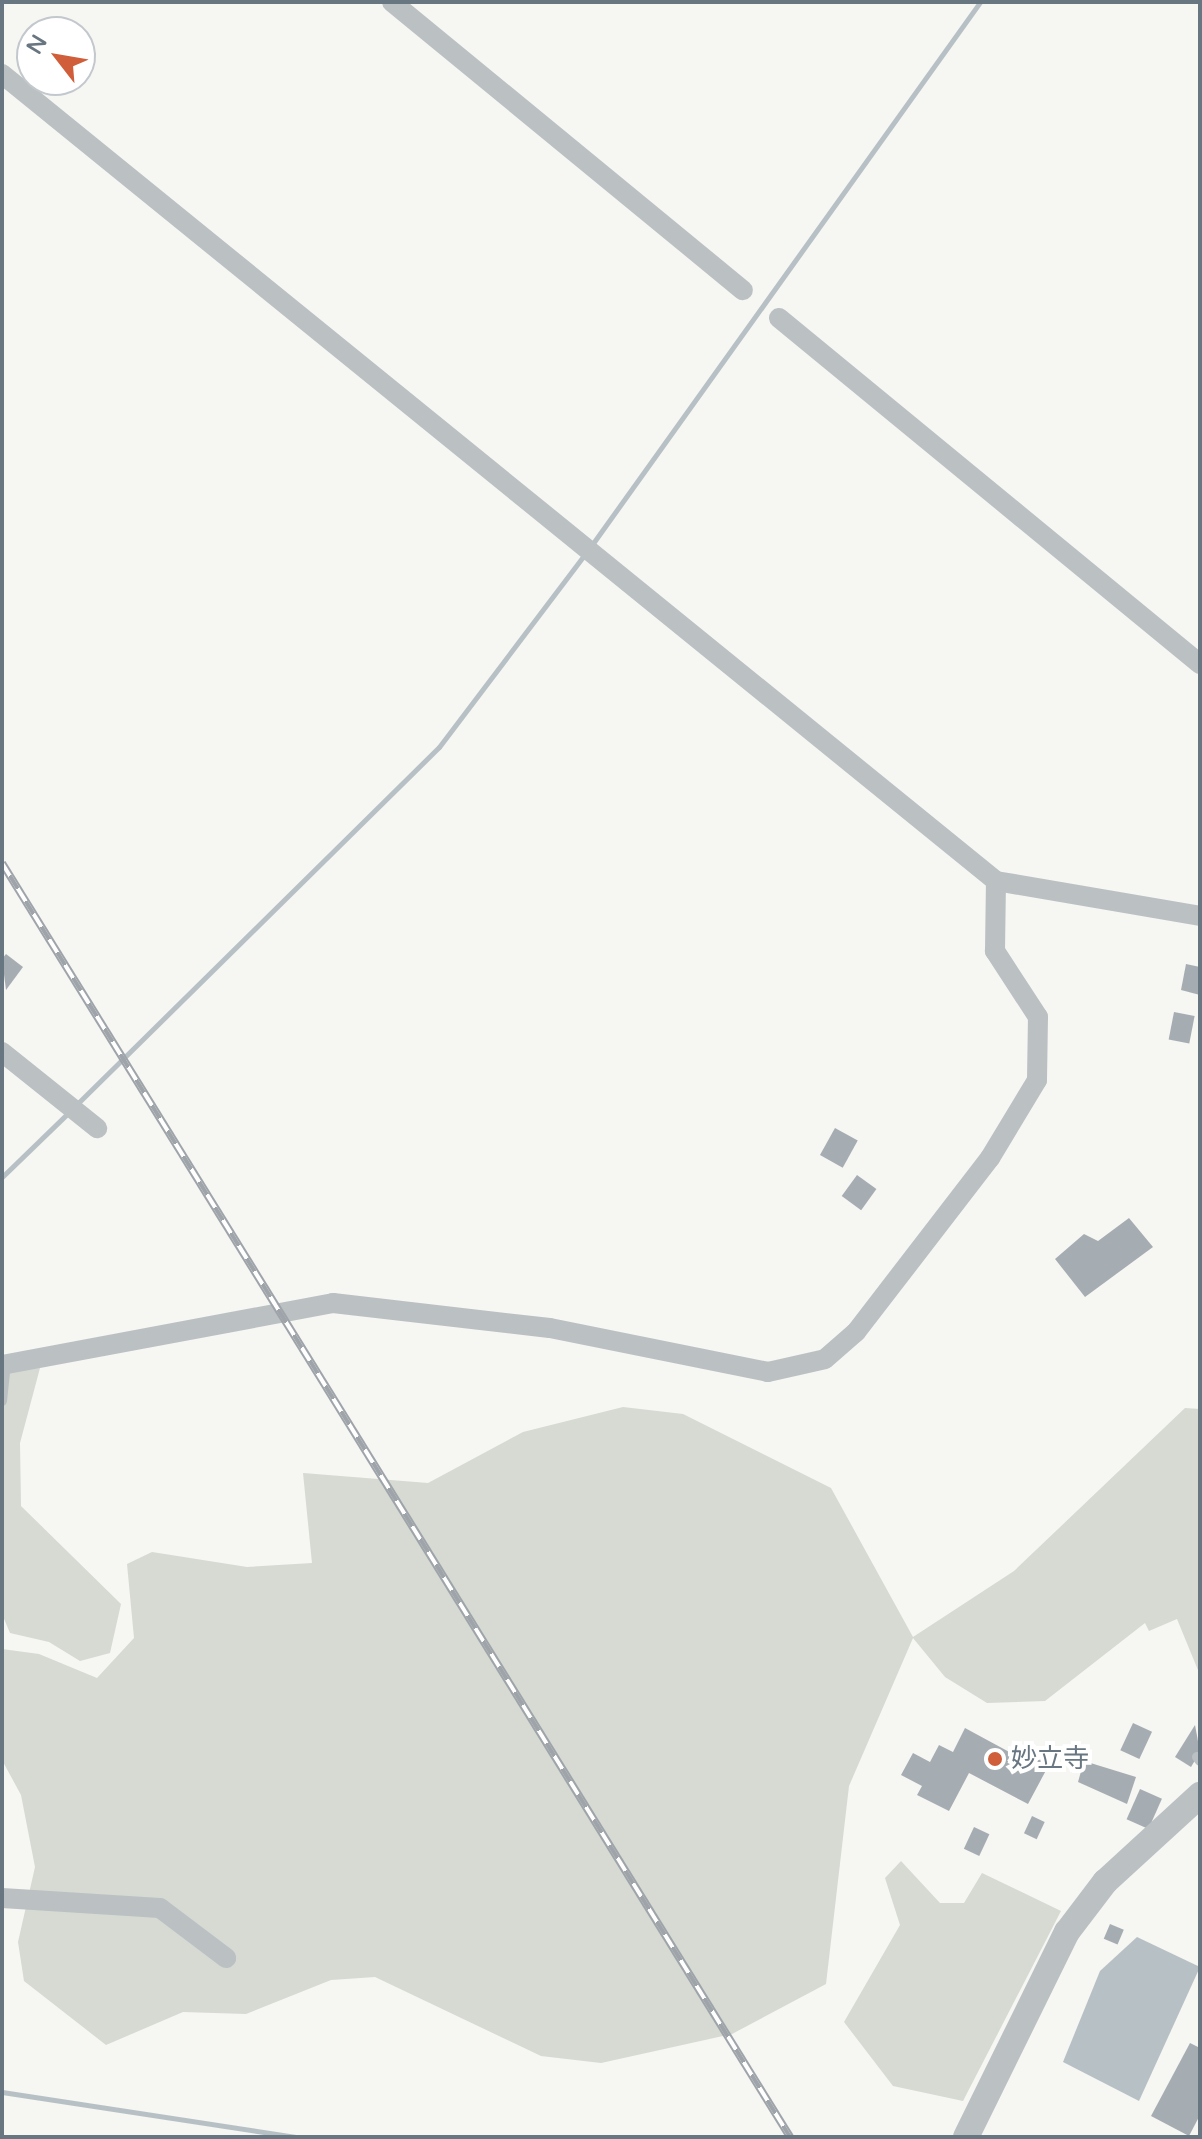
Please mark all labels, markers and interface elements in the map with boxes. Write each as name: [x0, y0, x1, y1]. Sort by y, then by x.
north arrow: [16, 16, 96, 96]
text: N: [21, 30, 53, 59]
place label: 妙立寺: [1011, 1743, 1089, 1775]
marker: 妙立寺: [986, 1750, 1004, 1768]

